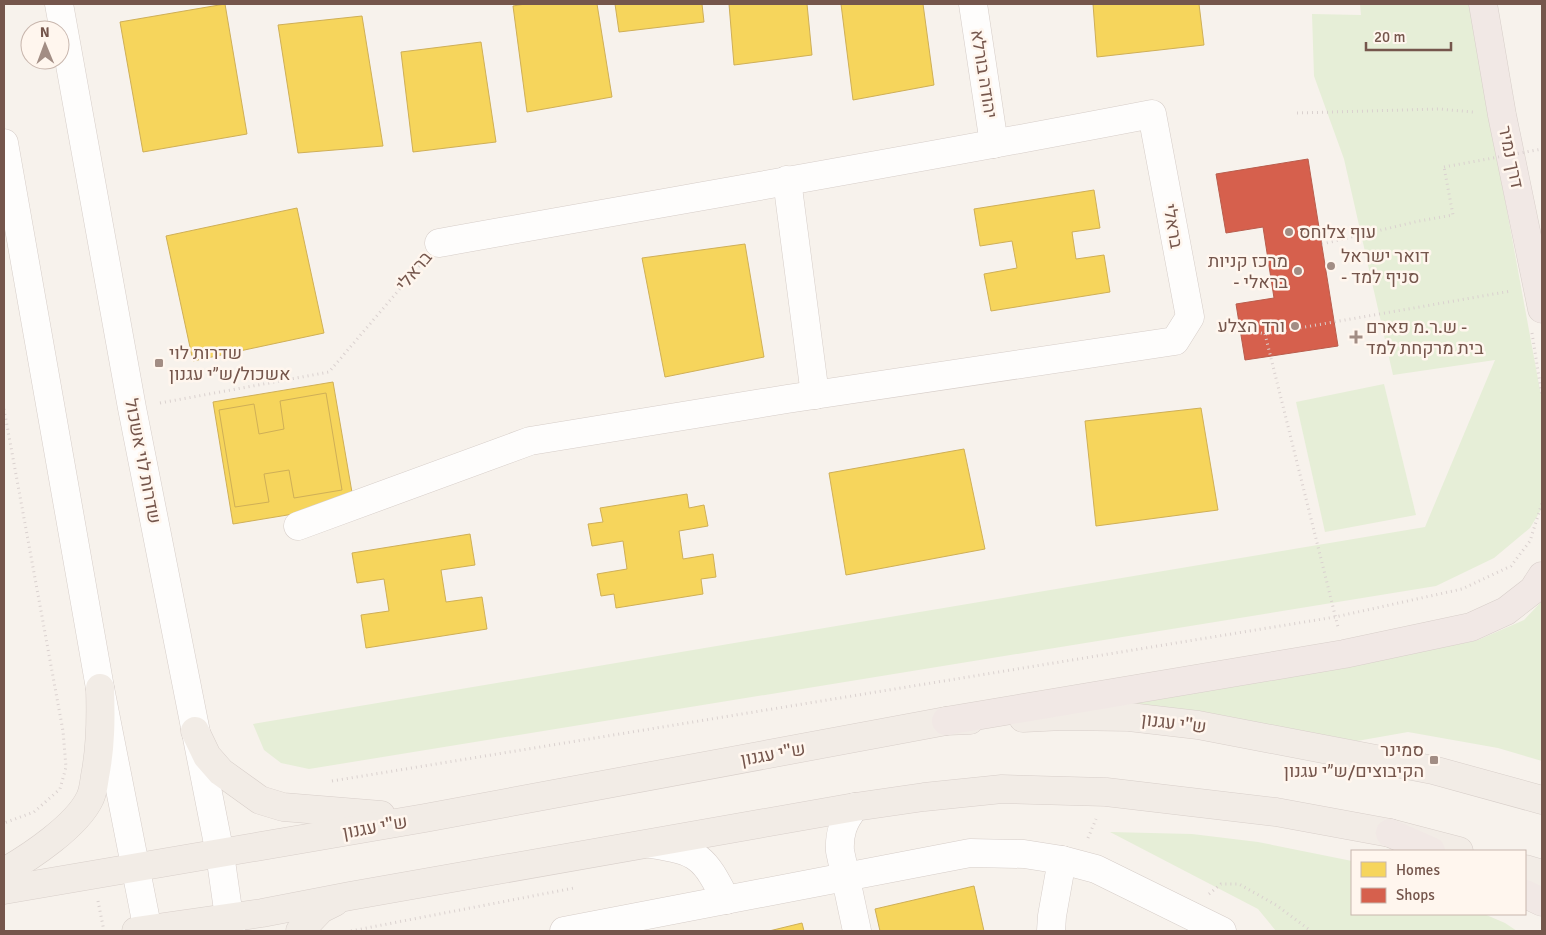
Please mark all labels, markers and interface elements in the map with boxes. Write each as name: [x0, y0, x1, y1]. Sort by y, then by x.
north arrow: [20, 20, 70, 70]
scale bar: [1366, 20, 1451, 52]
text: N: [40, 24, 50, 41]
street label: יהודה בורלא: [966, 28, 1002, 120]
text: 20 m: [1374, 28, 1405, 46]
street label: דרך נמיר: [1494, 124, 1528, 190]
street label: בראלי: [1158, 202, 1188, 250]
place label: עוף צלוחס: [1299, 221, 1376, 243]
marker: עוף צלוחס: [1283, 226, 1295, 238]
place label: דואר ישראל - סניף למד: [1341, 245, 1429, 288]
street label: בראלי: [391, 246, 437, 295]
place label: מרכז קניות - בראלי: [1208, 250, 1289, 293]
marker: דואר ישראל - סניף למד: [1325, 260, 1337, 272]
marker: מרכז קניות - בראלי: [1292, 265, 1304, 277]
place label: ורד הצלע: [1217, 315, 1285, 337]
place label: ש.ר.מ פארם - בית מרקחת למד: [1366, 316, 1484, 359]
marker: ורד הצלע: [1289, 320, 1301, 332]
marker: ש.ר.מ פארם - בית מרקחת למד: [1350, 331, 1362, 343]
place label: שדרות לוי אשכול/ש״י עגנון: [169, 342, 291, 385]
marker: שדרות לוי אשכול/ש״י עגנון: [153, 357, 165, 369]
street label: שדרות לוי אשכול: [120, 397, 166, 525]
street label: ש''י עגנון: [1140, 708, 1208, 738]
street label: ש''י עגנון: [739, 737, 807, 771]
place label: סמינר הקיבוצים/ש״י עגנון: [1284, 739, 1424, 782]
marker: סמינר הקיבוצים/ש״י עגנון: [1428, 754, 1440, 766]
street label: ש''י עגנון: [341, 810, 409, 844]
legend: [1351, 850, 1526, 915]
text: Homes: [1396, 861, 1440, 879]
text: Shops: [1396, 886, 1435, 904]

